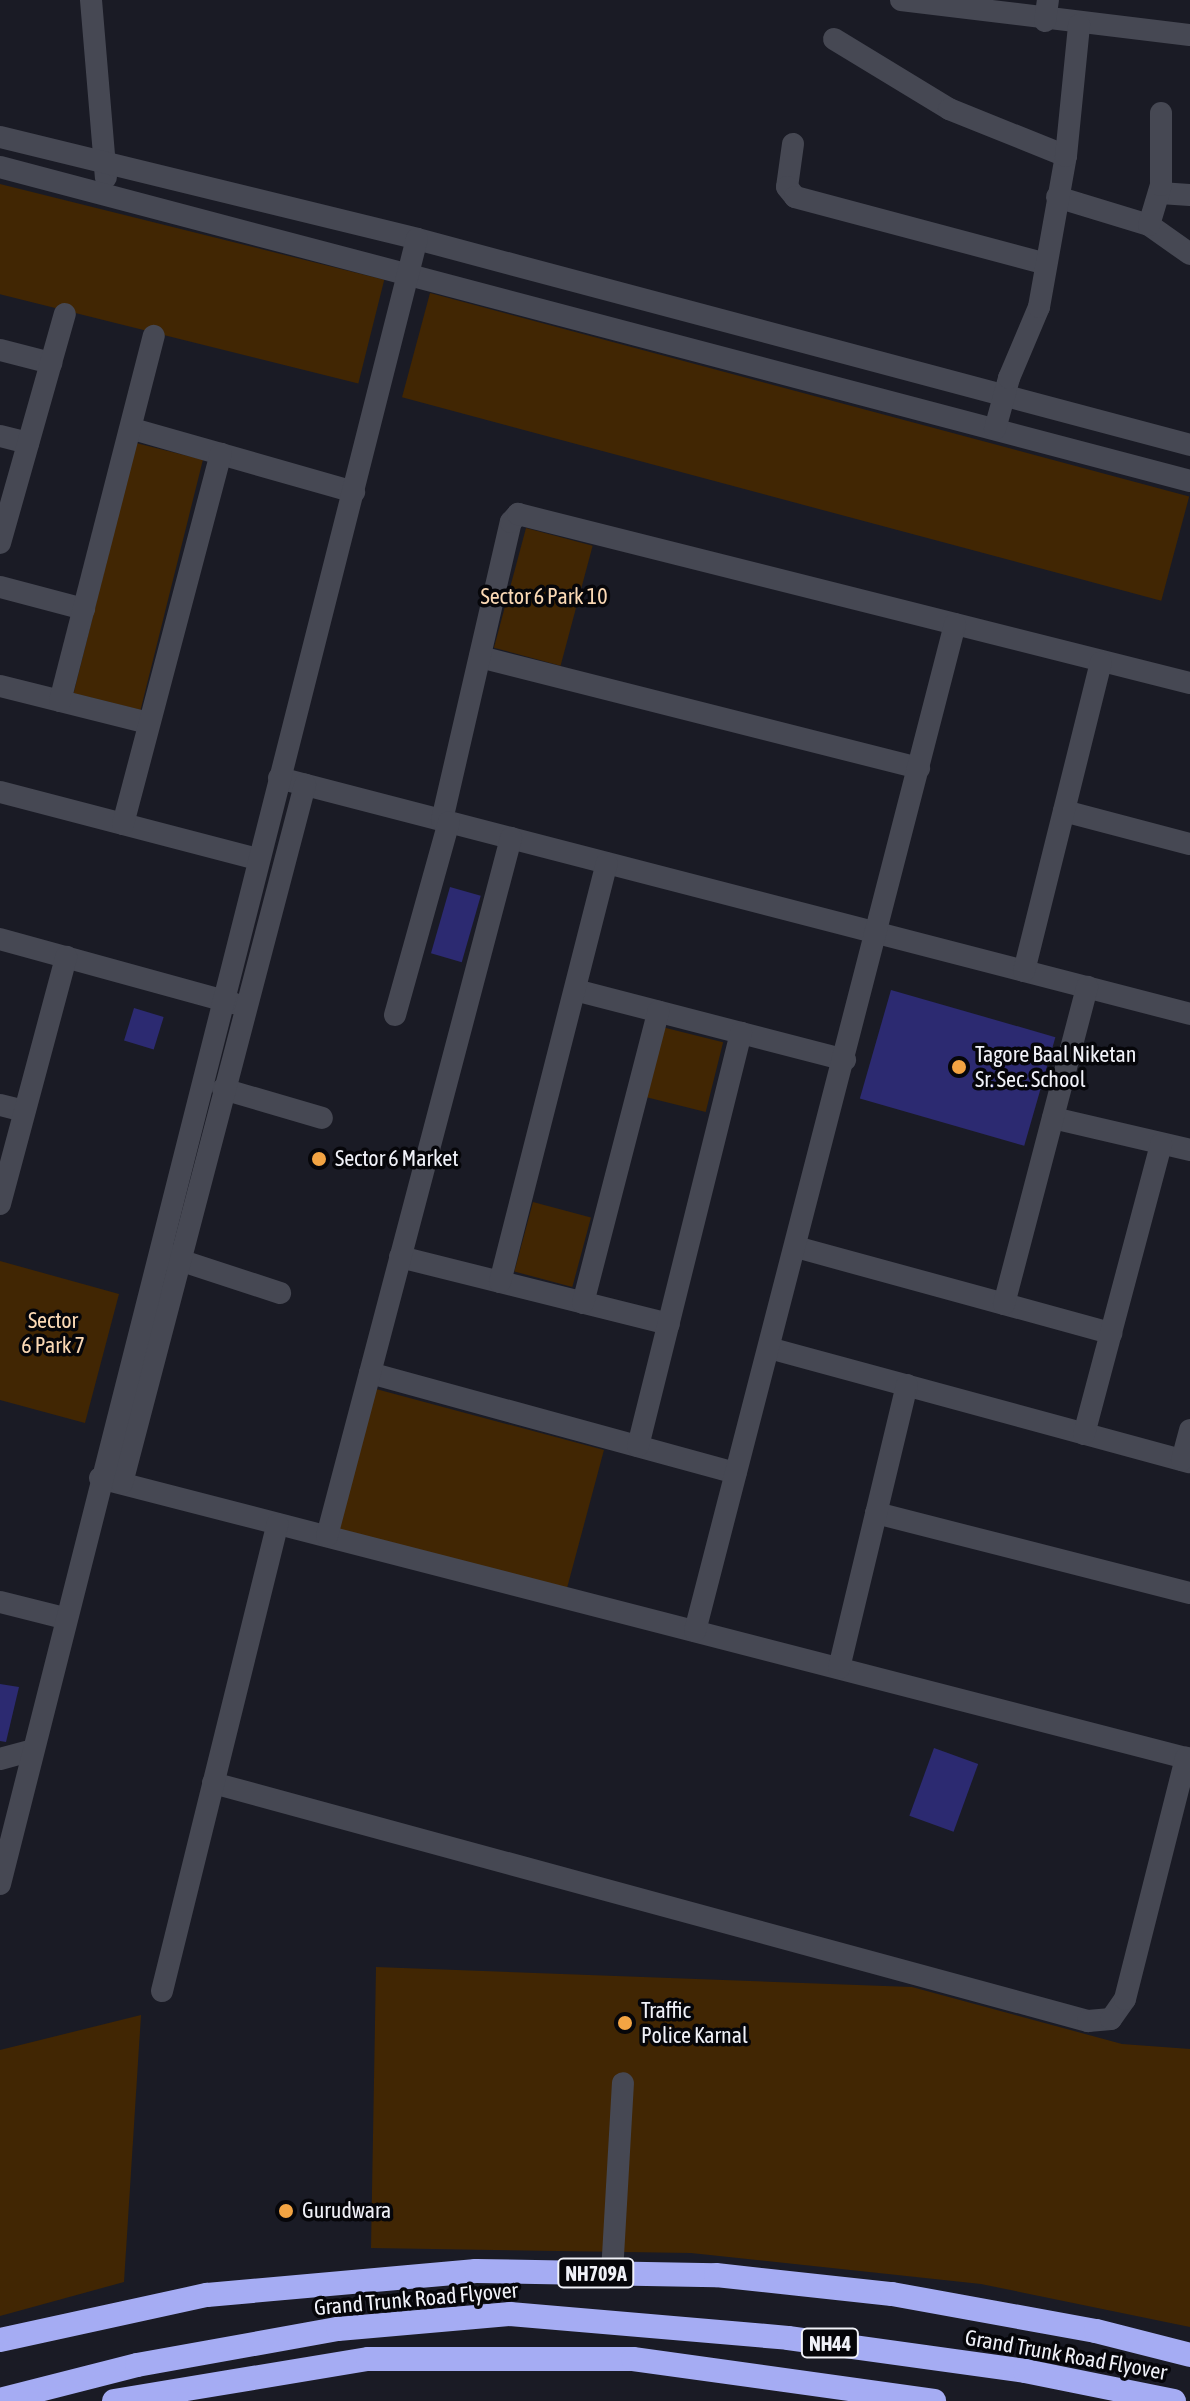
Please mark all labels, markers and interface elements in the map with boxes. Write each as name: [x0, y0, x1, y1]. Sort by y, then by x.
park label: Sector 6 Park 10: [480, 584, 608, 610]
place label: Tagore Baal Niketan Sr. Sec. School: [975, 1041, 1136, 1092]
marker: Tagore Baal Niketan Sr. Sec. School: [950, 1058, 968, 1076]
place label: Sector 6 Market: [335, 1146, 459, 1172]
marker: Sector 6 Market: [310, 1150, 328, 1168]
park label: Sector 6 Park 7: [21, 1307, 85, 1358]
place label: Traffic Police Karnal: [641, 1997, 748, 2048]
marker: Traffic Police Karnal: [616, 2014, 634, 2032]
place label: Gurudwara: [302, 2198, 391, 2224]
marker: Gurudwara: [277, 2202, 295, 2220]
road number: NH709A: [556, 2257, 636, 2289]
street label: Grand Trunk Road Flyover: [313, 2277, 519, 2321]
street label: Grand Trunk Road Flyover: [963, 2324, 1169, 2386]
road number: NH44: [800, 2327, 860, 2359]

